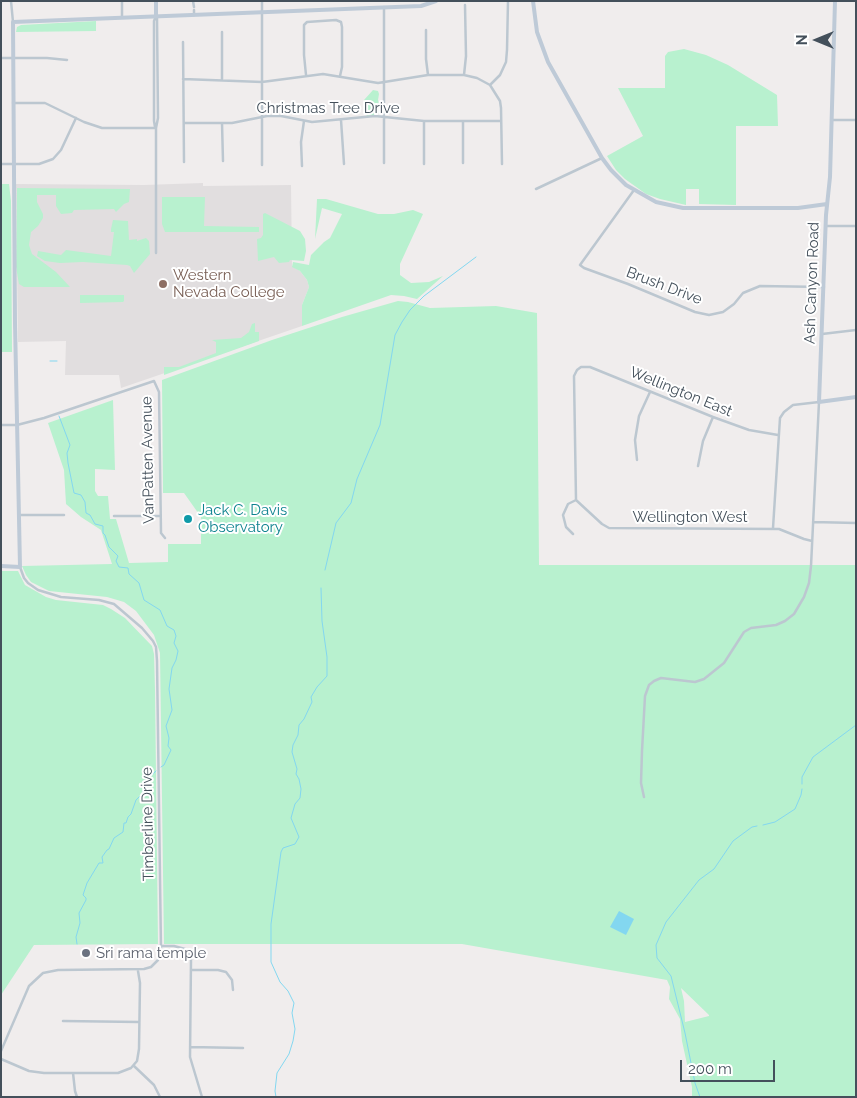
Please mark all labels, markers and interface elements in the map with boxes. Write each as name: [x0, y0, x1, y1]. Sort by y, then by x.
north arrow: [792, 15, 842, 65]
text: N: [794, 35, 810, 45]
street label: Christmas Tree Drive: [257, 99, 399, 117]
street label: Ash Canyon Road: [801, 222, 823, 344]
street label: Brush Drive: [624, 263, 704, 309]
place label: Western Nevada College: [173, 266, 285, 301]
marker: Western Nevada College: [157, 278, 169, 290]
street label: Wellington East: [627, 363, 735, 421]
street label: VanPatten Avenue: [138, 396, 158, 524]
place label: Jack C. Davis Observatory: [198, 501, 287, 536]
street label: Wellington West: [632, 508, 748, 526]
marker: Jack C. Davis Observatory: [182, 513, 194, 525]
street label: Timberline Drive: [138, 767, 158, 881]
place label: Sri rama temple: [96, 944, 206, 962]
marker: Sri rama temple: [80, 947, 92, 959]
scale bar: [682, 1050, 777, 1082]
text: 200 m: [688, 1060, 732, 1078]

